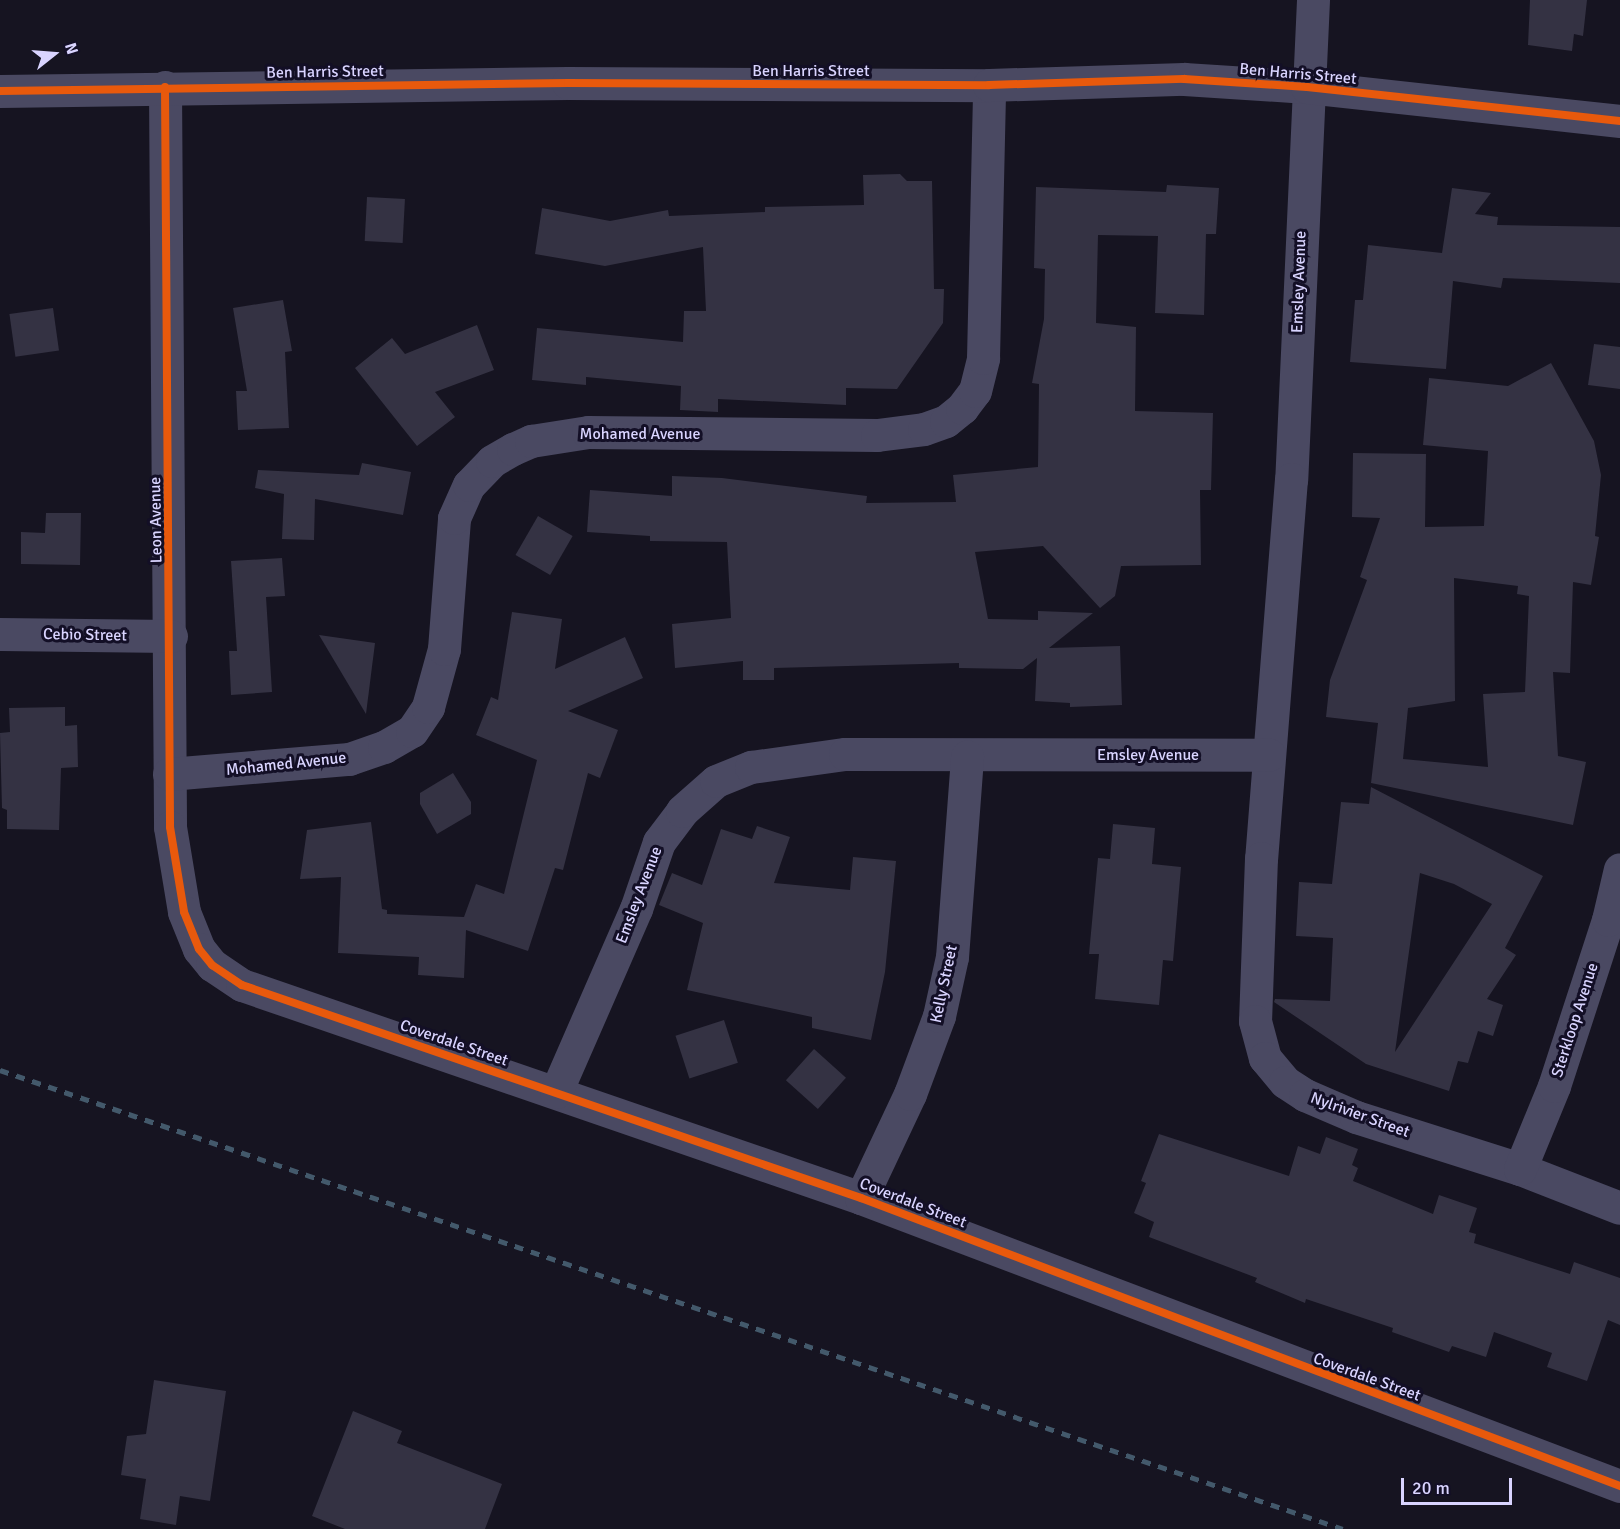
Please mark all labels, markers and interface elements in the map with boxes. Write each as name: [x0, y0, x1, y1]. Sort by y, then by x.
north arrow: [24, 24, 84, 84]
text: N: [60, 40, 82, 57]
street label: Ben Harris Street: [1239, 59, 1357, 89]
street label: Ben Harris Street: [266, 61, 384, 83]
street label: Ben Harris Street: [752, 61, 870, 81]
street label: Emsley Avenue: [1288, 231, 1310, 333]
street label: Mohamed Avenue: [580, 424, 700, 444]
street label: Leon Avenue: [146, 477, 166, 563]
street label: Cebio Street: [43, 625, 127, 645]
street label: Emsley Avenue: [1097, 745, 1199, 765]
street label: Mohamed Avenue: [225, 748, 347, 780]
street label: Emsley Avenue: [612, 844, 666, 946]
street label: Kelly Street: [926, 943, 962, 1025]
street label: Sterkloop Avenue: [1547, 960, 1603, 1080]
street label: Coverdale Street: [398, 1016, 510, 1070]
street label: Nylrivier Street: [1308, 1088, 1412, 1142]
street label: Coverdale Street: [857, 1174, 969, 1232]
street label: Coverdale Street: [1311, 1349, 1423, 1405]
scale bar: [1404, 1466, 1515, 1504]
text: 20 m: [1412, 1477, 1450, 1499]

